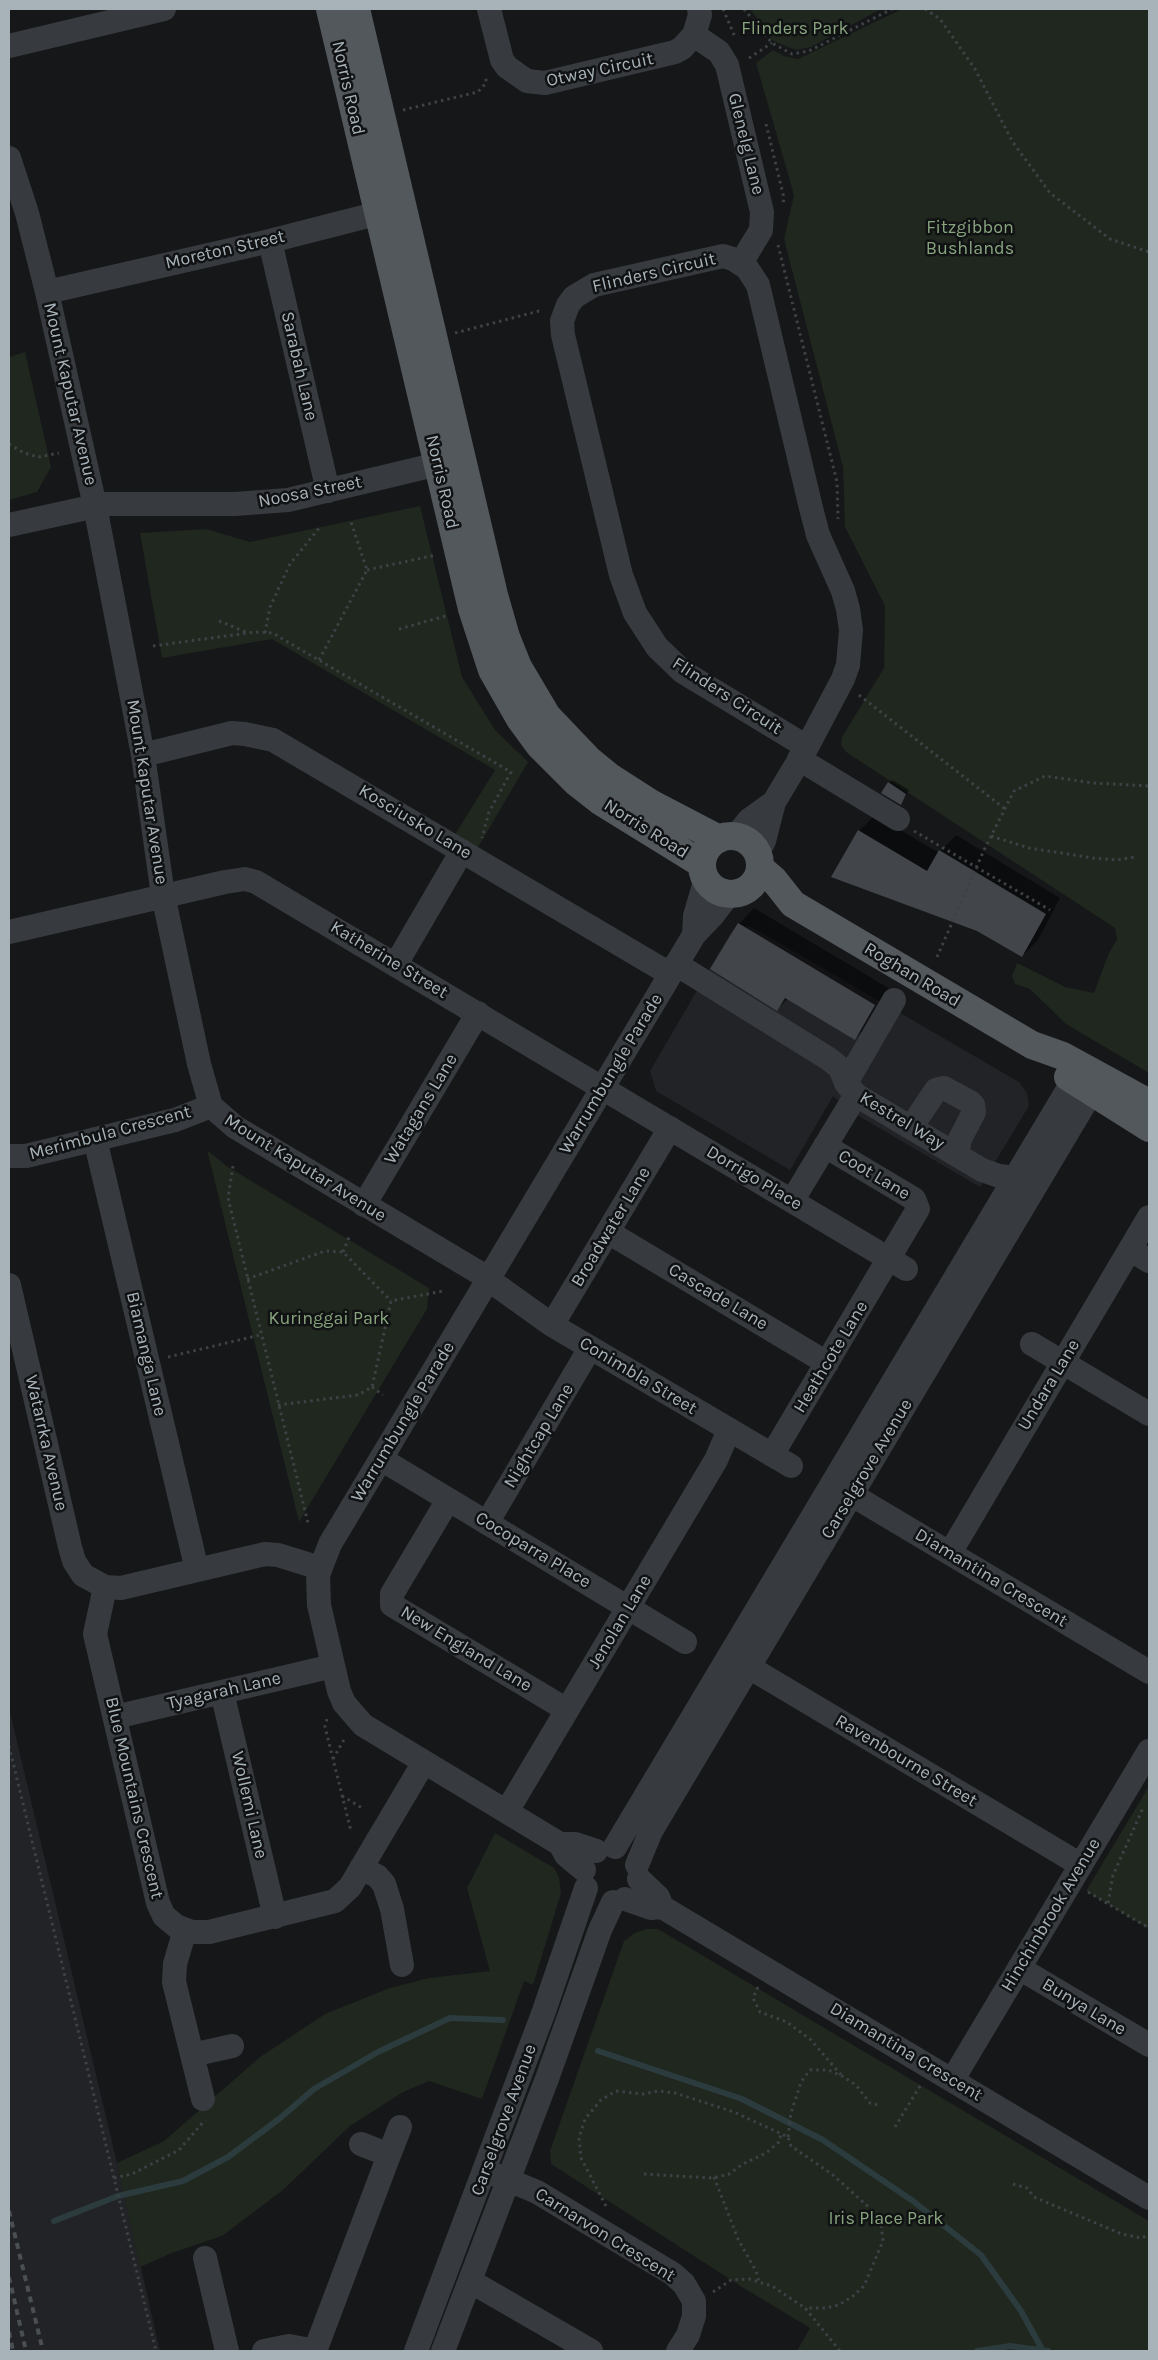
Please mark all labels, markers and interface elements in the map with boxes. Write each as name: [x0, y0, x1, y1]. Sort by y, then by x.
park label: Flinders Park: [741, 18, 849, 40]
street label: Norris Road: [327, 39, 369, 137]
street label: Otway Circuit: [544, 48, 656, 92]
street label: Glenelg Lane: [723, 91, 769, 197]
park label: Fitzgibbon Bushlands: [926, 217, 1014, 260]
street label: Moreton Street: [163, 226, 287, 274]
street label: Flinders Circuit: [590, 248, 718, 298]
street label: Mount Kaputar Avenue: [38, 301, 102, 487]
street label: Sarabah Lane: [276, 309, 322, 423]
street label: Norris Road: [421, 433, 463, 531]
street label: Noosa Street: [256, 471, 364, 513]
street label: Flinders Circuit: [668, 653, 786, 739]
street label: Mount Kaputar Avenue: [122, 698, 172, 886]
street label: Kosciusko Lane: [355, 780, 475, 864]
street label: Norris Road: [600, 794, 692, 864]
street label: Katherine Street: [326, 916, 452, 1004]
street label: Roghan Road: [860, 938, 964, 1012]
street label: Warrumbungle Parade: [554, 990, 668, 1158]
street label: Watagans Lane: [380, 1050, 462, 1168]
street label: Kestrel Way: [856, 1087, 948, 1155]
street label: Merimbula Crescent: [27, 1101, 193, 1165]
street label: Mount Kaputar Avenue: [220, 1109, 390, 1227]
street label: Dorrigo Place: [702, 1141, 806, 1215]
street label: Coot Lane: [834, 1145, 914, 1205]
street label: Broadwater Lane: [567, 1163, 655, 1291]
street label: Cascade Lane: [664, 1259, 772, 1335]
street label: Biamanga Lane: [121, 1290, 171, 1418]
street label: Heathcote Lane: [789, 1297, 873, 1417]
park label: Kuringgai Park: [269, 1308, 389, 1330]
street label: Conimbla Street: [575, 1332, 701, 1420]
street label: Undara Lane: [1013, 1336, 1085, 1434]
street label: Warrumbungle Parade: [346, 1338, 460, 1506]
street label: Watarrka Avenue: [20, 1373, 72, 1513]
street label: Nightcap Lane: [499, 1380, 579, 1492]
street label: Carselgrove Avenue: [817, 1395, 917, 1543]
street label: Cocoparra Place: [471, 1507, 595, 1593]
street label: Diamantina Crescent: [911, 1524, 1071, 1632]
street label: Jenolan Lane: [584, 1571, 656, 1673]
street label: New England Lane: [396, 1601, 536, 1697]
street label: Tyagarah Lane: [165, 1667, 283, 1715]
street label: Blue Mountains Crescent: [100, 1695, 168, 1901]
street label: Ravenbourne Street: [831, 1710, 981, 1812]
street label: Wollemi Lane: [226, 1749, 272, 1861]
street label: Hinchinbrook Avenue: [997, 1834, 1105, 1996]
street label: Bunya Lane: [1038, 1974, 1130, 2040]
street label: Diamantina Crescent: [826, 1998, 986, 2106]
street label: Carselgrove Avenue: [467, 2041, 541, 2199]
street label: Carnarvon Crescent: [531, 2183, 679, 2287]
park label: Iris Place Park: [829, 2208, 943, 2230]

